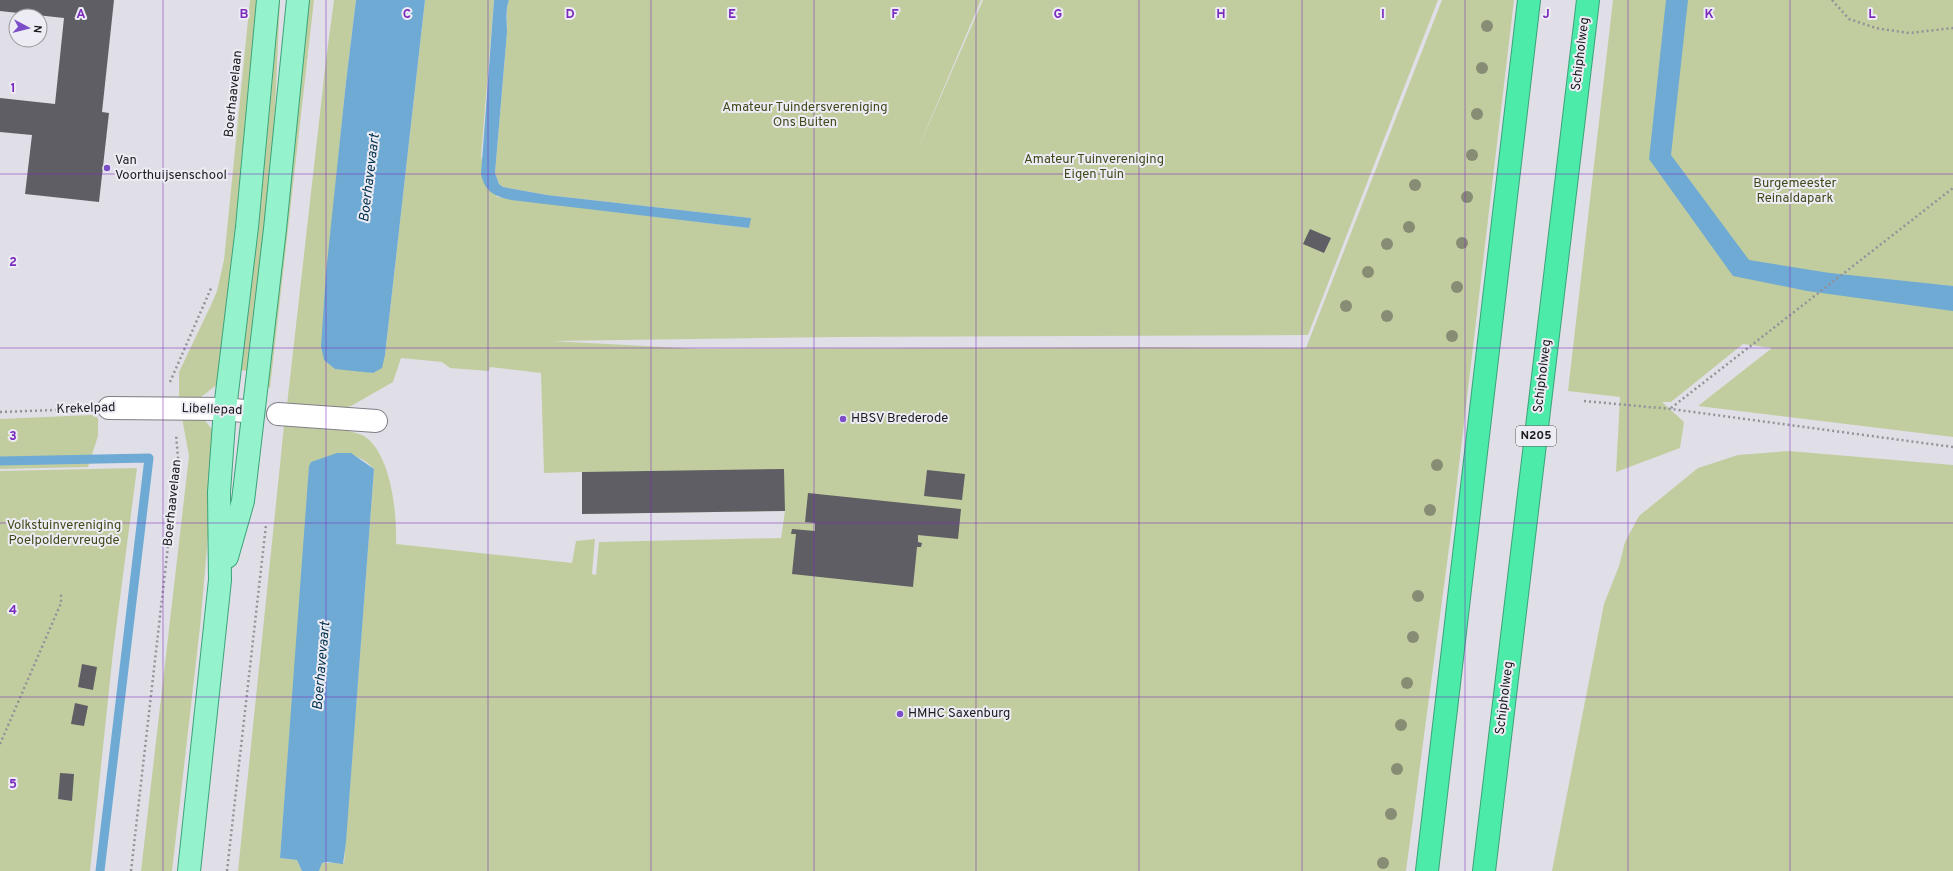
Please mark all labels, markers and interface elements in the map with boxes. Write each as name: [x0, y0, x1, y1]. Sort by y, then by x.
text: A: [76, 7, 86, 23]
text: B: [240, 7, 249, 23]
text: C: [403, 7, 411, 23]
text: D: [565, 7, 575, 23]
text: E: [728, 7, 736, 23]
text: F: [891, 7, 899, 23]
text: G: [1054, 7, 1063, 23]
text: H: [1216, 7, 1226, 23]
text: I: [1381, 7, 1385, 23]
text: J: [1542, 7, 1550, 23]
text: K: [1704, 7, 1714, 23]
text: L: [1868, 7, 1876, 23]
north arrow: [8, 8, 48, 48]
street label: Schipholweg: [1569, 16, 1593, 92]
text: N: [30, 24, 44, 34]
street label: Boerhaavelaan: [221, 50, 247, 138]
text: 1: [10, 81, 16, 97]
park label: Amateur Tuindersvereniging Ons Buiten: [722, 100, 888, 131]
water label: Boerhavevaart: [356, 132, 384, 223]
park label: Amateur Tuinvereniging Eigen Tuin: [1024, 152, 1164, 183]
place label: Van Voorthuijsenschool: [115, 153, 227, 184]
marker: Van Voorthuijsenschool: [102, 163, 112, 173]
park label: Burgemeester Reinaldapark: [1753, 176, 1837, 207]
text: 2: [9, 255, 17, 271]
street label: Schipholweg: [1531, 338, 1555, 414]
street label: Krekelpad: [56, 400, 116, 418]
street label: Libellepad: [181, 401, 243, 419]
place label: HBSV Brederode: [851, 411, 948, 427]
marker: HBSV Brederode: [838, 414, 848, 424]
road number: N205: [1516, 426, 1556, 446]
text: 3: [9, 429, 17, 445]
street label: Boerhaavelaan: [160, 459, 186, 547]
park label: Volkstuinvereniging Poelpoldervreugde: [7, 518, 121, 549]
text: 4: [9, 603, 17, 619]
water label: Boerhavevaart: [310, 620, 334, 711]
street label: Schipholweg: [1493, 660, 1517, 736]
place label: HMHC Saxenburg: [908, 706, 1010, 722]
marker: HMHC Saxenburg: [895, 709, 905, 719]
text: 5: [9, 777, 17, 793]

